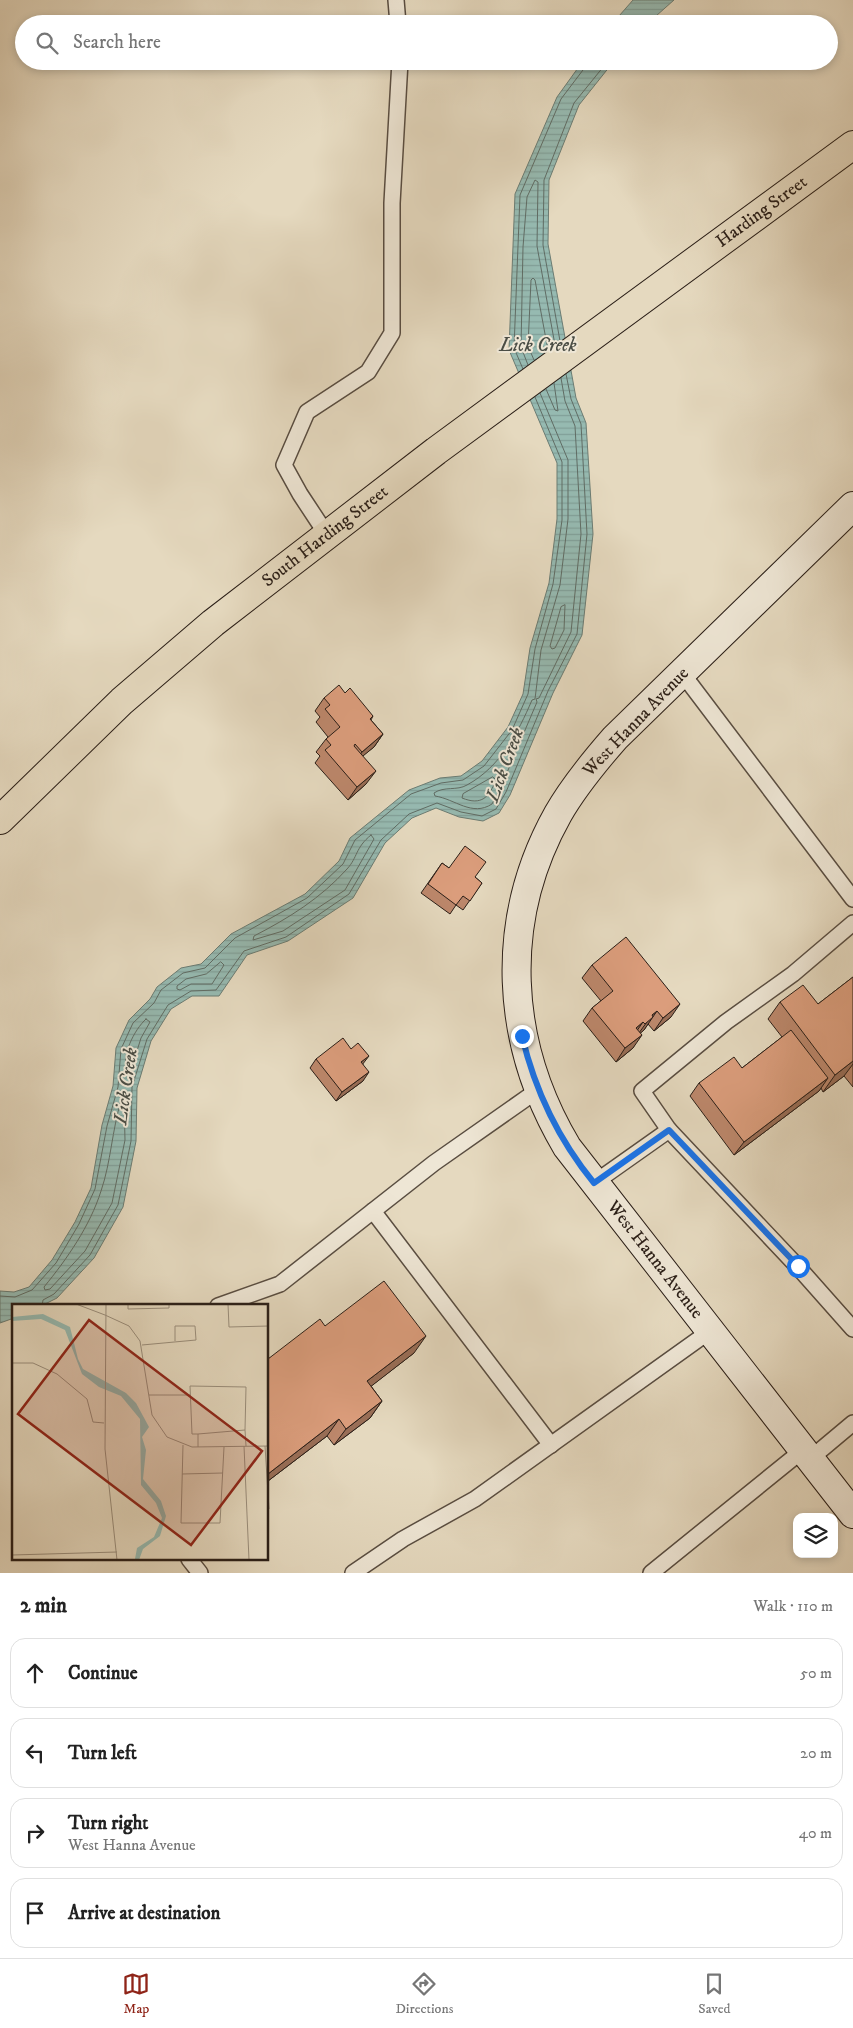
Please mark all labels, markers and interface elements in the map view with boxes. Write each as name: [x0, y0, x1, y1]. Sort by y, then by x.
search box: [15, 15, 838, 70]
icon: search: [33, 29, 61, 57]
text: Search here: [73, 31, 161, 54]
street label: Harding Street: [712, 171, 812, 253]
water label: Lick Creek: [498, 334, 577, 357]
street label: South Harding Street: [258, 481, 393, 592]
street label: West Hanna Avenue: [577, 663, 694, 782]
water label: Lick Creek: [481, 725, 529, 806]
route end: [511, 1025, 534, 1048]
water label: Lick Creek: [109, 1046, 143, 1127]
street label: West Hanna Avenue: [601, 1196, 708, 1323]
route start: [787, 1255, 810, 1278]
inset map: [12, 1304, 269, 1560]
map controls: [793, 1513, 838, 1558]
button: layers: [793, 1513, 838, 1558]
text: 2 min: [20, 1593, 67, 1619]
text: Walk · 110 m: [753, 1596, 833, 1616]
icon: ahead: [21, 1659, 49, 1687]
text: Continue: [68, 1662, 138, 1685]
text: 50 m: [800, 1663, 832, 1683]
icon: left: [21, 1739, 49, 1767]
text: Turn left: [68, 1742, 137, 1765]
text: 20 m: [800, 1743, 832, 1763]
text: Turn right: [68, 1812, 148, 1835]
icon: right: [21, 1819, 49, 1847]
text: 40 m: [799, 1823, 832, 1843]
text: West Hanna Avenue: [68, 1835, 196, 1855]
icon: arrive: [21, 1899, 49, 1927]
text: Arrive at destination: [68, 1902, 220, 1925]
tab: Map: [122, 1970, 150, 2018]
tab: Directions: [395, 1970, 453, 2018]
tab: Saved: [698, 1970, 731, 2018]

